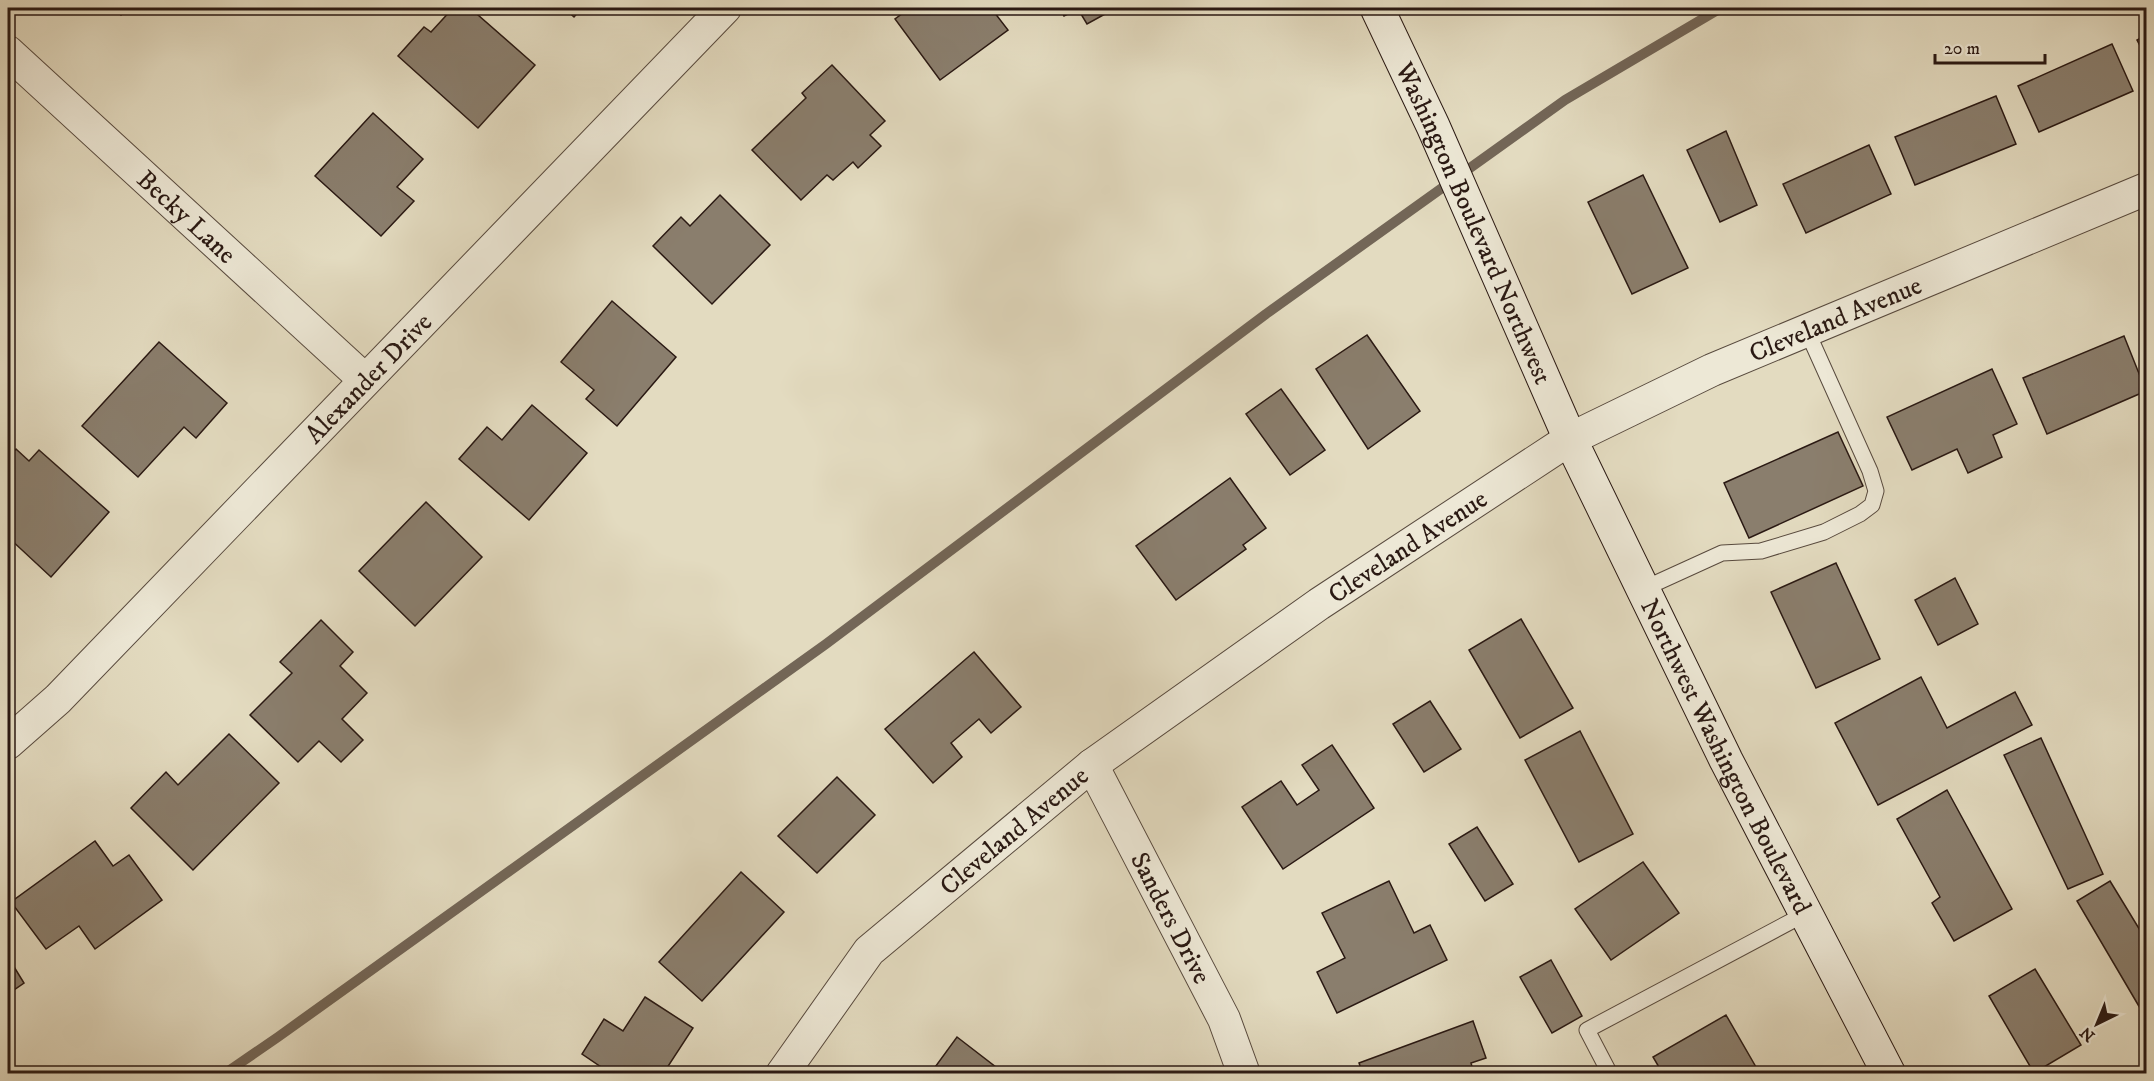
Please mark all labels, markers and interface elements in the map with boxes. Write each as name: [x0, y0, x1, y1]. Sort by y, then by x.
scale bar: [1935, 27, 2044, 65]
text: 20 m: [1944, 38, 1980, 60]
street label: Washington Boulevard Northwest: [1387, 56, 1559, 390]
street label: Becky Lane: [129, 164, 242, 271]
street label: Cleveland Avenue: [1744, 269, 1927, 371]
street label: Alexander Drive: [298, 306, 440, 451]
street label: Cleveland Avenue: [1322, 483, 1494, 612]
street label: Northwest Washington Boulevard: [1632, 594, 1818, 920]
street label: Cleveland Avenue: [933, 760, 1096, 903]
street label: Sanders Drive: [1122, 847, 1218, 990]
north arrow: [2067, 994, 2127, 1054]
text: N: [2076, 1022, 2099, 1046]

